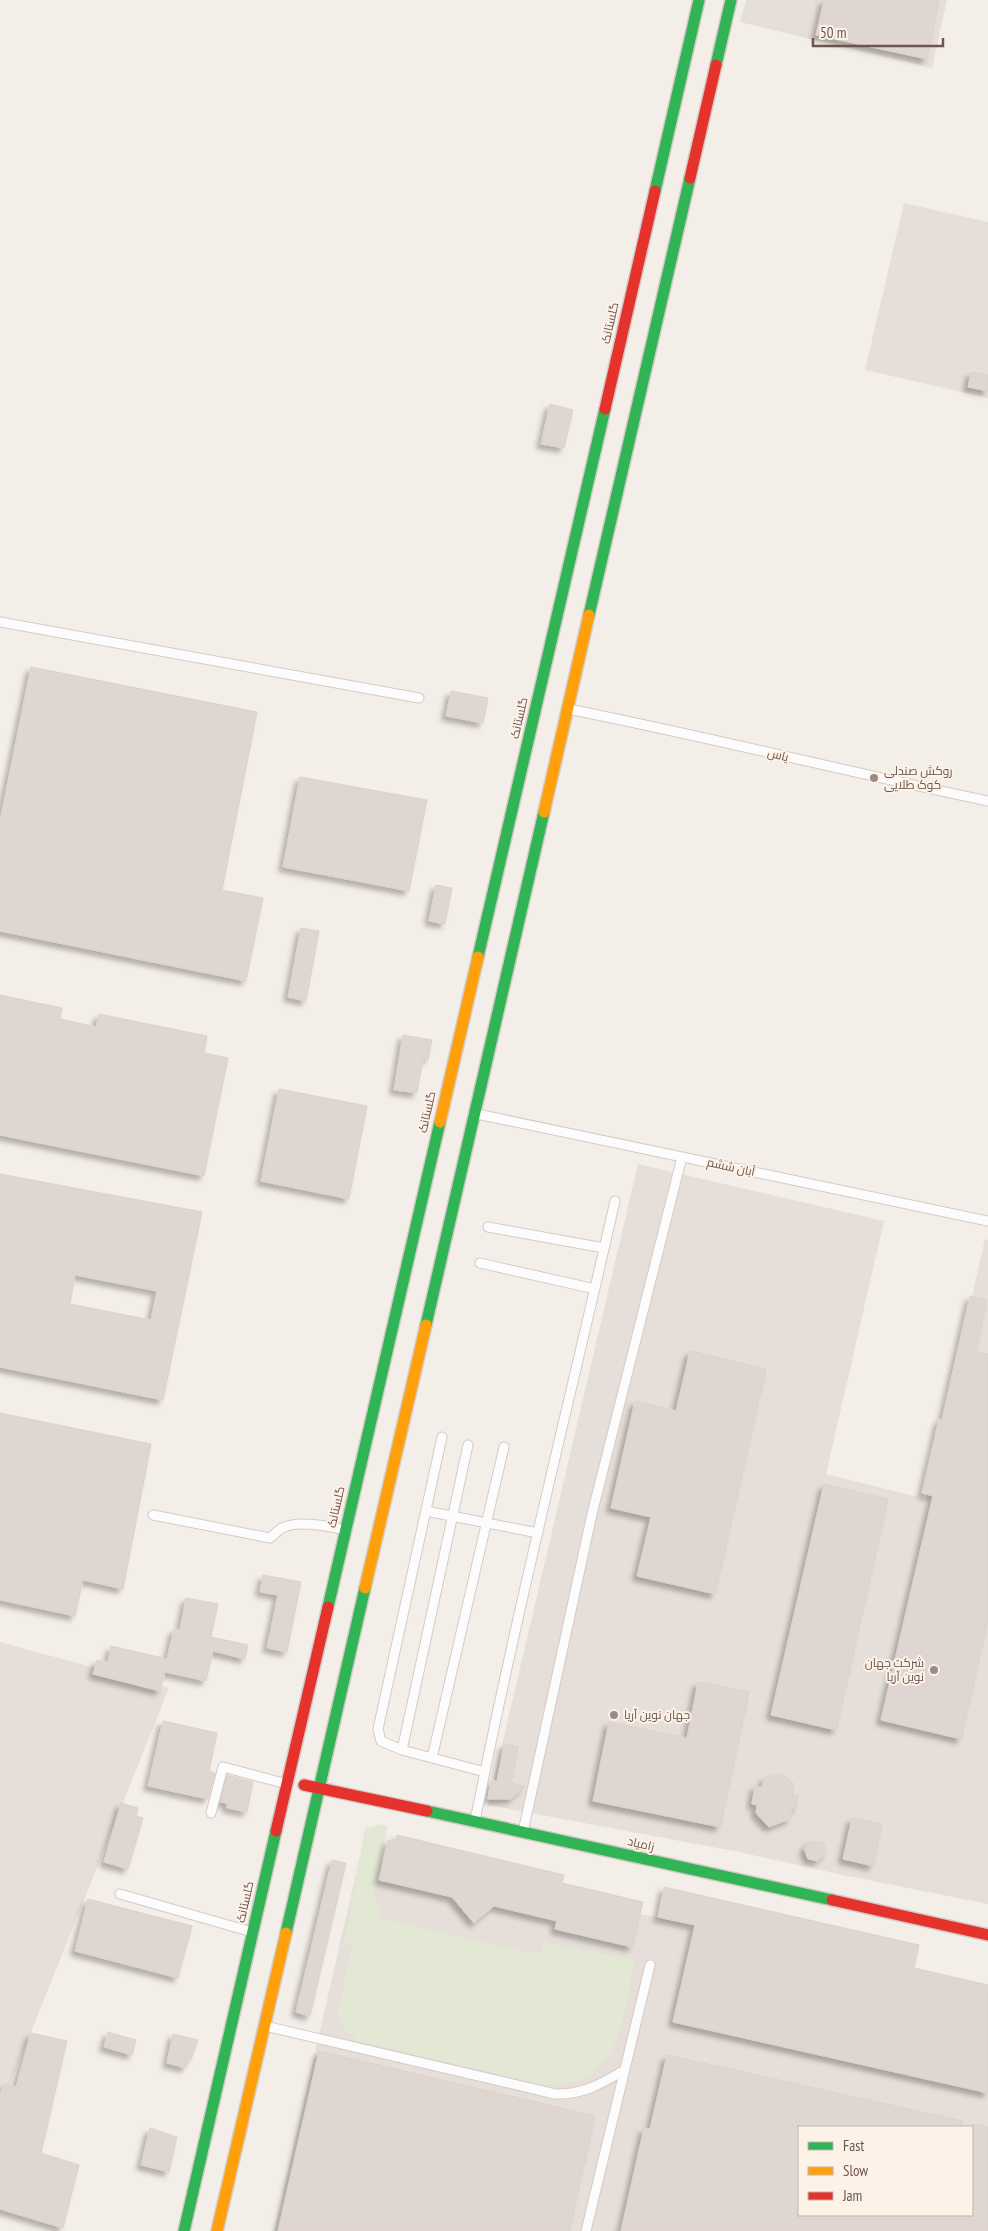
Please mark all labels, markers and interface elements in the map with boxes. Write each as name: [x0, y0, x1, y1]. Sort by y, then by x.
scale bar: [813, 15, 943, 47]
text: 50 m: [820, 23, 846, 42]
street label: گلستانک: [597, 301, 622, 345]
street label: گلستانک: [506, 696, 531, 740]
street label: یاس: [766, 745, 791, 765]
place label: روکش صندلی کوک طلایی: [884, 763, 952, 792]
marker: روکش صندلی کوک طلایی: [868, 772, 880, 784]
street label: گلستانک: [414, 1090, 439, 1134]
street label: آبان ششم: [706, 1154, 757, 1180]
street label: گلستانک: [323, 1485, 348, 1529]
place label: شرکت جهان نوین آریا: [865, 1655, 924, 1684]
marker: شرکت جهان نوین آریا: [928, 1664, 940, 1676]
place label: جهان نوین آریا: [624, 1707, 690, 1722]
marker: جهان نوین آریا: [608, 1709, 620, 1721]
street label: زامیاد: [626, 1833, 656, 1854]
street label: گلستانک: [232, 1880, 257, 1924]
legend: [798, 2126, 973, 2216]
text: Fast: [843, 2136, 864, 2155]
text: Slow: [843, 2161, 868, 2180]
text: Jam: [842, 2186, 862, 2205]

